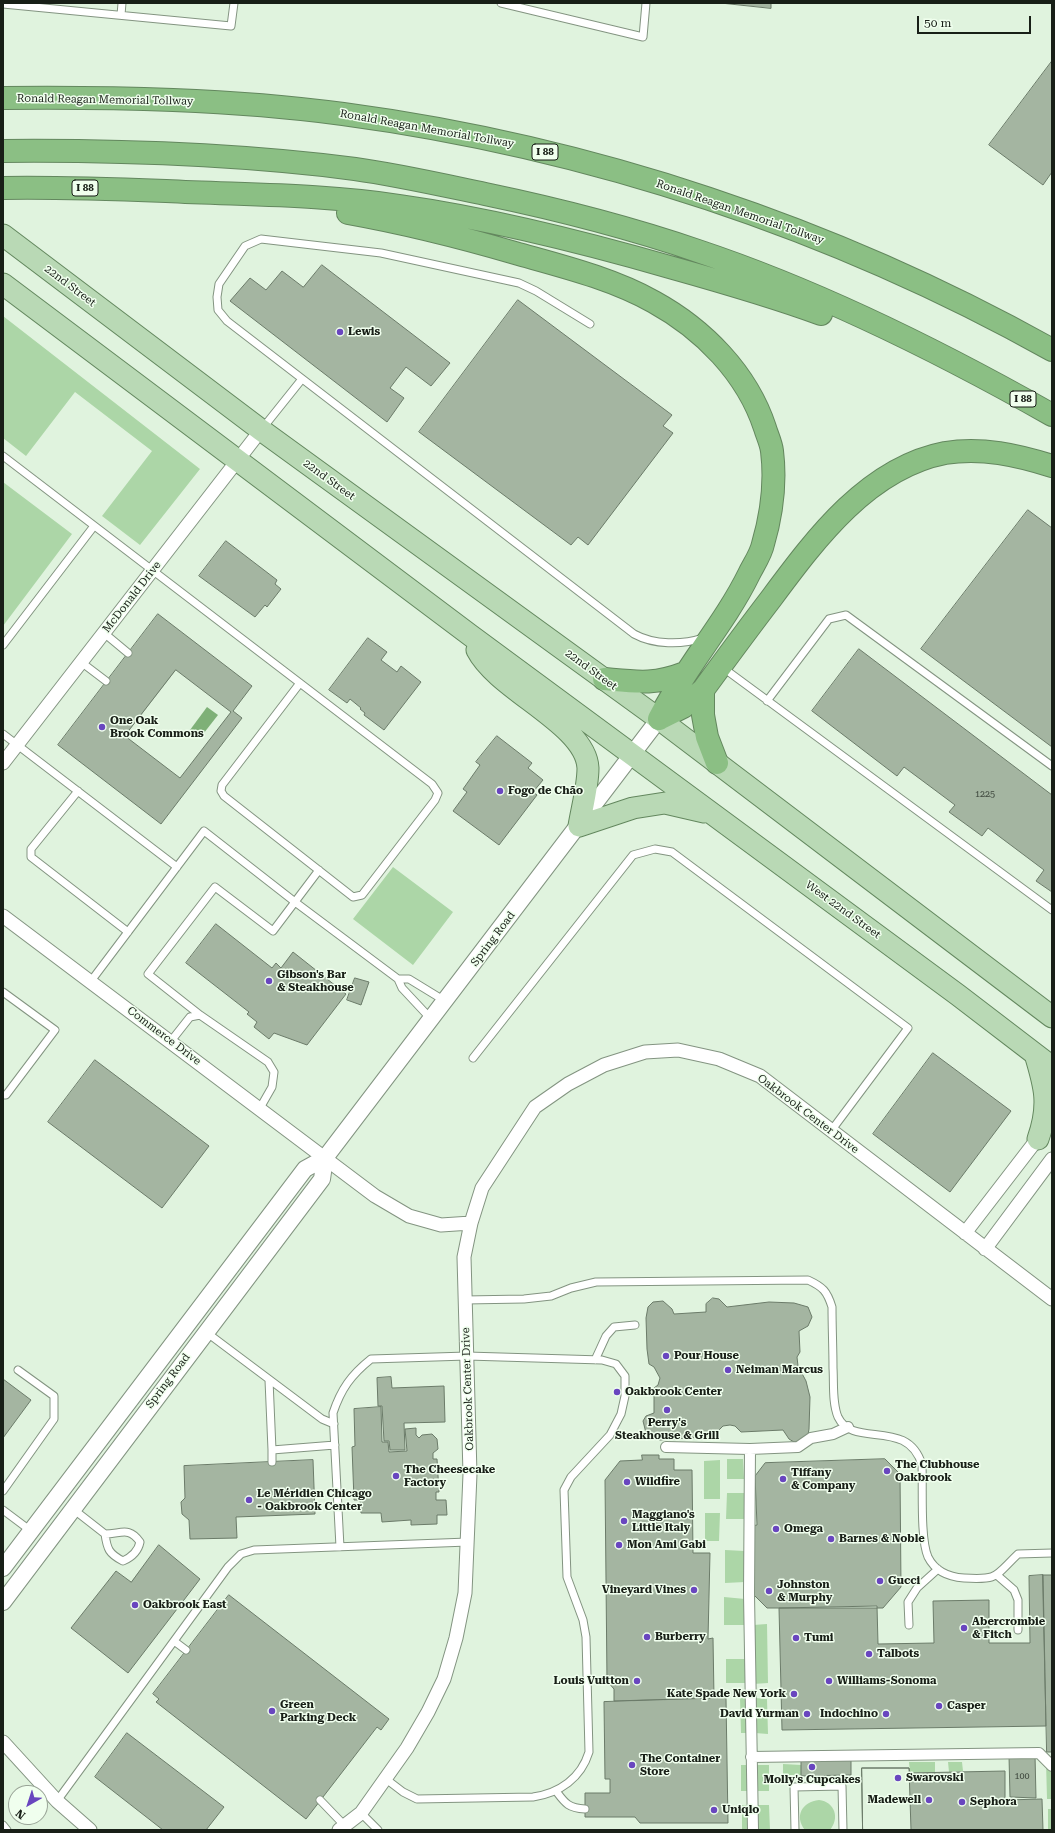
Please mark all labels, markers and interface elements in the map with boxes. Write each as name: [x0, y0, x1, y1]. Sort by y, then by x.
scale bar: [919, 8, 1033, 34]
text: 50 m: [924, 16, 951, 30]
street label: Ronald Reagan Memorial Tollway: [17, 92, 193, 108]
street label: Ronald Reagan Memorial Tollway: [339, 107, 515, 151]
road number: I 88: [532, 144, 558, 160]
street label: Ronald Reagan Memorial Tollway: [654, 177, 826, 247]
road number: I 88: [72, 180, 98, 196]
street label: 22nd Street: [42, 262, 98, 310]
place label: Lewis: [348, 325, 380, 339]
marker: Lewis: [335, 327, 345, 337]
road number: I 88: [1010, 391, 1036, 407]
street label: 22nd Street: [301, 457, 357, 503]
street label: McDonald Drive: [100, 559, 164, 635]
street label: 22nd Street: [563, 647, 619, 693]
place label: One Oak Brook Commons: [110, 714, 204, 740]
marker: One Oak Brook Commons: [97, 722, 107, 732]
place label: Fogo de Chão: [508, 784, 583, 798]
marker: Fogo de Chão: [495, 786, 505, 796]
house number: 1225: [975, 789, 995, 799]
street label: West 22nd Street: [803, 878, 883, 942]
street label: Spring Road: [468, 909, 518, 969]
place label: Gibson's Bar & Steakhouse: [277, 968, 354, 994]
marker: Gibson's Bar & Steakhouse: [264, 976, 274, 986]
street label: Commerce Drive: [125, 1004, 203, 1068]
street label: Oakbrook Center Drive: [755, 1072, 861, 1156]
street label: Oakbrook Center Drive: [459, 1327, 477, 1451]
place label: Pour House: [674, 1349, 739, 1363]
street label: Spring Road: [143, 1351, 193, 1411]
marker: Pour House: [661, 1351, 671, 1361]
place label: Neiman Marcus: [736, 1363, 823, 1377]
marker: Neiman Marcus: [723, 1365, 733, 1375]
place label: Oakbrook Center: [625, 1385, 722, 1399]
marker: Oakbrook Center: [612, 1387, 622, 1397]
marker: Perry's Steakhouse & Grill: [662, 1405, 672, 1415]
place label: Perry's Steakhouse & Grill: [615, 1416, 719, 1442]
place label: The Clubhouse Oakbrook: [895, 1458, 979, 1484]
place label: The Cheesecake Factory: [404, 1463, 495, 1489]
place label: Tiffany & Company: [791, 1466, 856, 1492]
marker: The Clubhouse Oakbrook: [882, 1466, 892, 1476]
marker: The Cheesecake Factory: [391, 1471, 401, 1481]
marker: Tiffany & Company: [778, 1474, 788, 1484]
place label: Wildfire: [635, 1475, 680, 1489]
marker: Wildfire: [622, 1477, 632, 1487]
place label: Le Méridien Chicago - Oakbrook Center: [257, 1487, 372, 1513]
marker: Le Méridien Chicago - Oakbrook Center: [244, 1495, 254, 1505]
place label: Maggiano's Little Italy: [632, 1508, 695, 1534]
marker: Maggiano's Little Italy: [619, 1516, 629, 1526]
place label: Omega: [784, 1522, 823, 1536]
marker: Omega: [771, 1524, 781, 1534]
place label: Barnes & Noble: [839, 1532, 925, 1546]
marker: Barnes & Noble: [826, 1534, 836, 1544]
place label: Mon Ami Gabi: [627, 1538, 706, 1552]
marker: Mon Ami Gabi: [614, 1540, 624, 1550]
place label: Gucci: [888, 1574, 920, 1588]
marker: Gucci: [875, 1576, 885, 1586]
place label: Johnston & Murphy: [777, 1578, 832, 1604]
place label: Vineyard Vines: [602, 1583, 686, 1597]
marker: Vineyard Vines: [689, 1585, 699, 1595]
marker: Johnston & Murphy: [764, 1586, 774, 1596]
place label: Oakbrook East: [143, 1598, 227, 1612]
marker: Oakbrook East: [130, 1600, 140, 1610]
place label: Abercrombie & Fitch: [972, 1615, 1045, 1641]
marker: Abercrombie & Fitch: [959, 1623, 969, 1633]
place label: Burberry: [655, 1630, 706, 1644]
place label: Tumi: [804, 1631, 834, 1645]
marker: Burberry: [642, 1632, 652, 1642]
marker: Tumi: [791, 1633, 801, 1643]
place label: Talbots: [877, 1647, 919, 1661]
marker: Talbots: [864, 1649, 874, 1659]
place label: Louis Vuitton: [554, 1674, 629, 1688]
place label: Williams-Sonoma: [837, 1674, 937, 1688]
marker: Louis Vuitton: [632, 1676, 642, 1686]
marker: Williams-Sonoma: [824, 1676, 834, 1686]
place label: Kate Spade New York: [667, 1687, 786, 1701]
marker: Kate Spade New York: [789, 1689, 799, 1699]
place label: Green Parking Deck: [280, 1698, 356, 1724]
place label: Casper: [947, 1699, 986, 1713]
marker: Casper: [934, 1701, 944, 1711]
marker: Green Parking Deck: [267, 1706, 277, 1716]
place label: David Yurman: [720, 1707, 799, 1721]
place label: Indochino: [820, 1707, 878, 1721]
marker: David Yurman: [802, 1709, 812, 1719]
marker: Indochino: [881, 1709, 891, 1719]
place label: The Container Store: [640, 1752, 720, 1778]
marker: The Container Store: [627, 1760, 637, 1770]
marker: Molly's Cupcakes: [807, 1762, 817, 1772]
place label: Swarovski: [906, 1771, 964, 1785]
house number: 100: [1014, 1771, 1030, 1781]
place label: Molly's Cupcakes: [763, 1773, 861, 1787]
marker: Swarovski: [893, 1773, 903, 1783]
north arrow: [8, 1785, 48, 1825]
place label: Madewell: [867, 1793, 921, 1807]
marker: Madewell: [924, 1795, 934, 1805]
place label: Sephora: [970, 1795, 1017, 1809]
marker: Sephora: [957, 1797, 967, 1807]
place label: Uniqlo: [722, 1803, 759, 1817]
marker: Uniqlo: [709, 1805, 719, 1815]
text: N: [13, 1806, 28, 1822]

